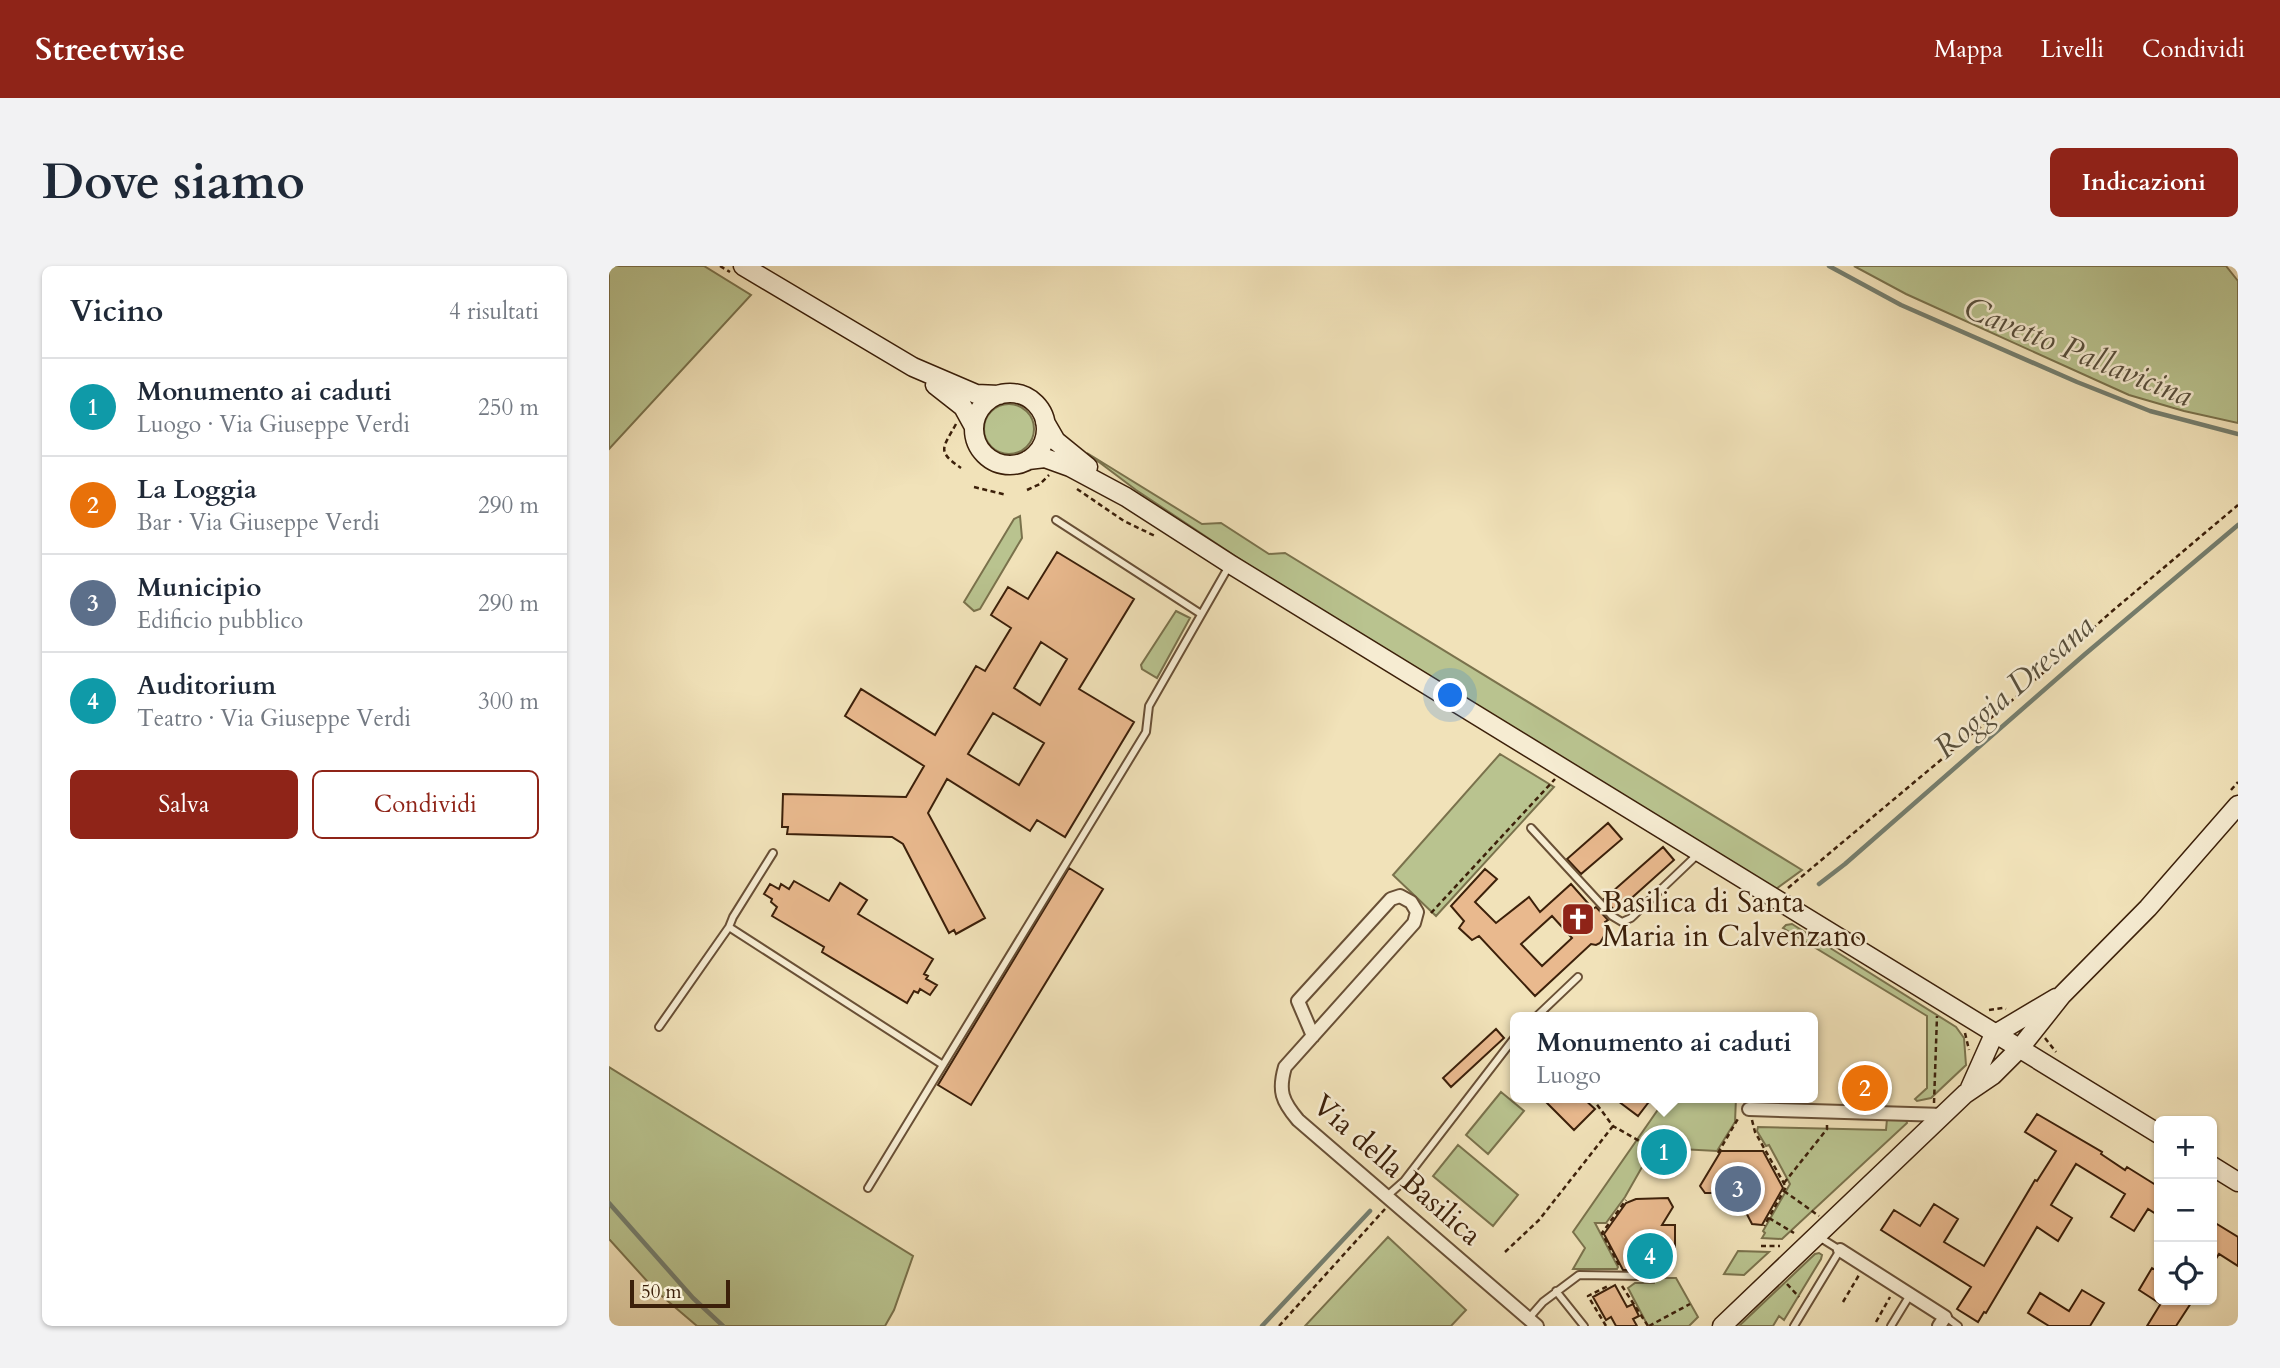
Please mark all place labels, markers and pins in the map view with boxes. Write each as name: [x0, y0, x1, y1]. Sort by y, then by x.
place label: Basilica di Santa Maria in Calvenzano: [1602, 882, 1866, 957]
church icon: Basilica di Santa Maria in Calvenzano: [1559, 900, 1597, 938]
pin: 2: [1842, 1062, 1888, 1114]
pin: 1: [1641, 1126, 1687, 1178]
pin: 3: [1715, 1163, 1761, 1215]
pin: 4: [1627, 1230, 1673, 1282]

